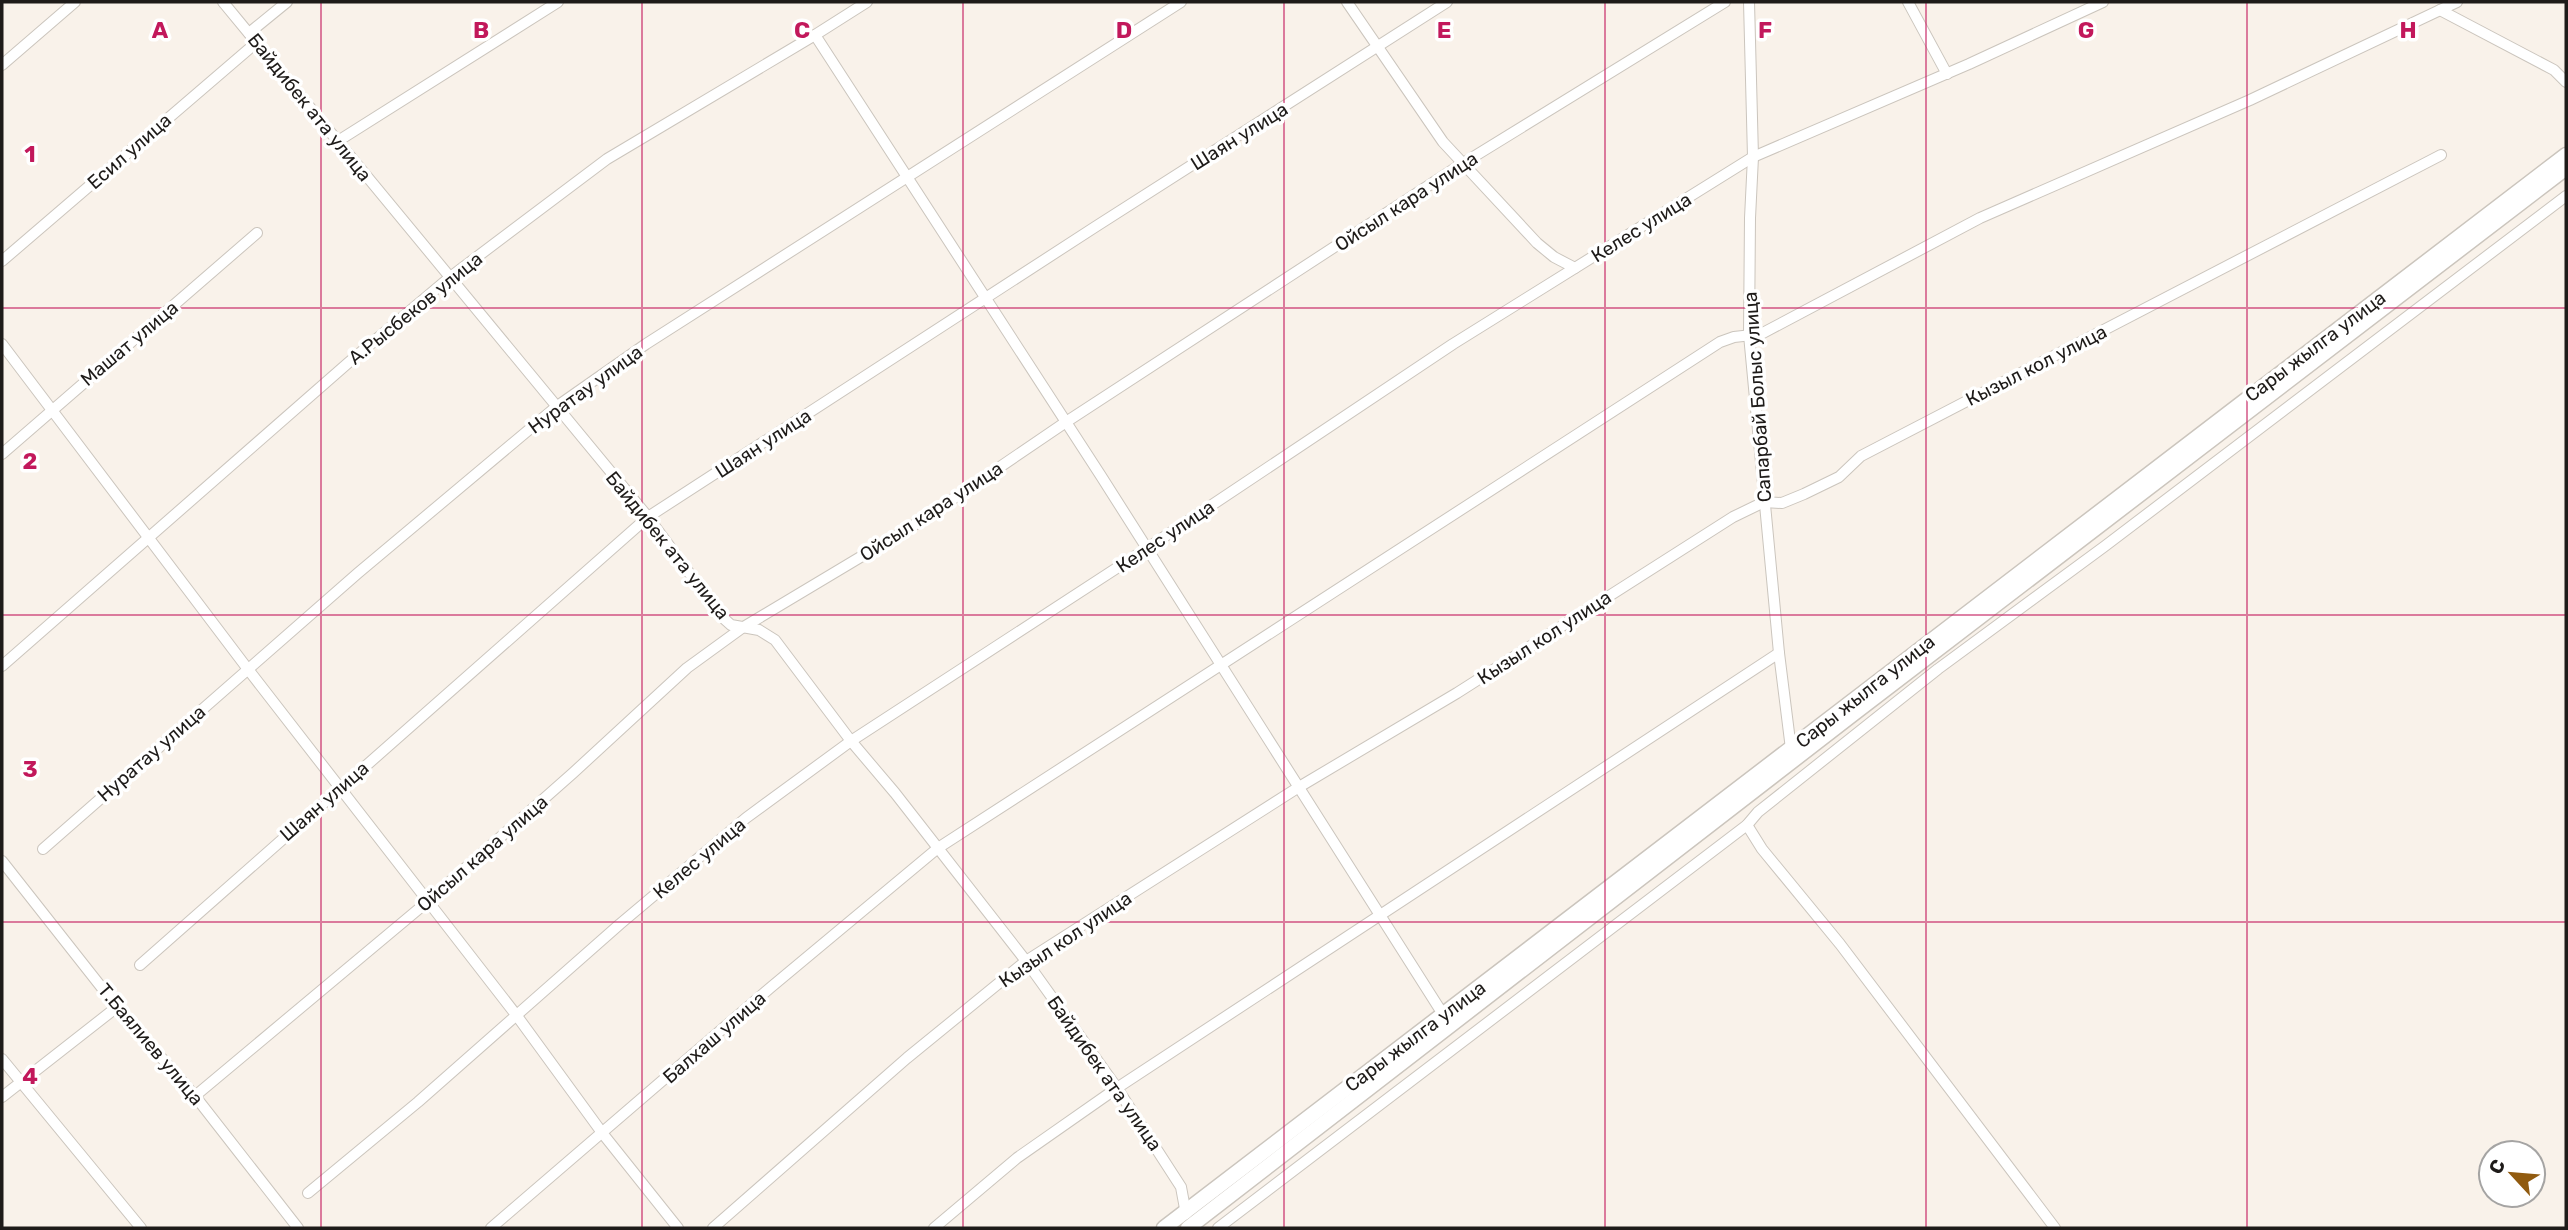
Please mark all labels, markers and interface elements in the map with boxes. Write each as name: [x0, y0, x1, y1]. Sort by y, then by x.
text: A: [152, 16, 169, 44]
text: B: [473, 16, 489, 44]
text: C: [794, 16, 810, 44]
text: D: [1116, 16, 1132, 44]
text: E: [1437, 16, 1451, 44]
text: F: [1758, 16, 1772, 44]
text: G: [2078, 16, 2094, 44]
text: H: [2399, 16, 2417, 44]
street label: Байдибек ата улица: [243, 29, 376, 186]
street label: Шаян улица: [1187, 98, 1292, 175]
street label: Есил улица: [83, 109, 176, 194]
text: 1: [24, 140, 36, 168]
street label: Ойсыл кара улица: [1330, 147, 1482, 256]
street label: Келес улица: [1587, 188, 1696, 267]
street label: А.Рысбеков улица: [344, 247, 487, 369]
street label: Сары жылга улица: [2240, 286, 2390, 407]
street label: Сапарбай Болыс улица: [1739, 291, 1776, 503]
street label: Машат улица: [76, 296, 183, 391]
street label: Кызыл кол улица: [1962, 320, 2111, 411]
street label: Нуратау улица: [524, 340, 647, 439]
street label: Шаян улица: [711, 404, 816, 483]
text: 2: [23, 447, 37, 475]
street label: Ойсыл кара улица: [855, 457, 1007, 566]
street label: Байдибек ата улица: [601, 467, 734, 624]
street label: Келес улица: [1112, 495, 1219, 578]
street label: Кызыл кол улица: [1473, 585, 1616, 689]
street label: Сары жылга улица: [1791, 630, 1939, 753]
street label: Нуратау улица: [93, 700, 210, 807]
text: 3: [22, 755, 38, 783]
street label: Шаян улица: [275, 757, 373, 846]
street label: Ойсыл кара улица: [412, 790, 552, 916]
street label: Келес улица: [648, 813, 750, 904]
street label: Кызыл кол улица: [994, 886, 1136, 992]
street label: Сары жылга улица: [1340, 976, 1490, 1097]
street label: Т.Баялиев улица: [93, 979, 208, 1110]
street label: Балхаш улица: [658, 986, 770, 1088]
street label: Байдибек ата улица: [1042, 991, 1167, 1155]
text: 4: [22, 1062, 38, 1090]
north arrow: [2477, 1139, 2547, 1209]
text: С: [2484, 1156, 2510, 1178]

